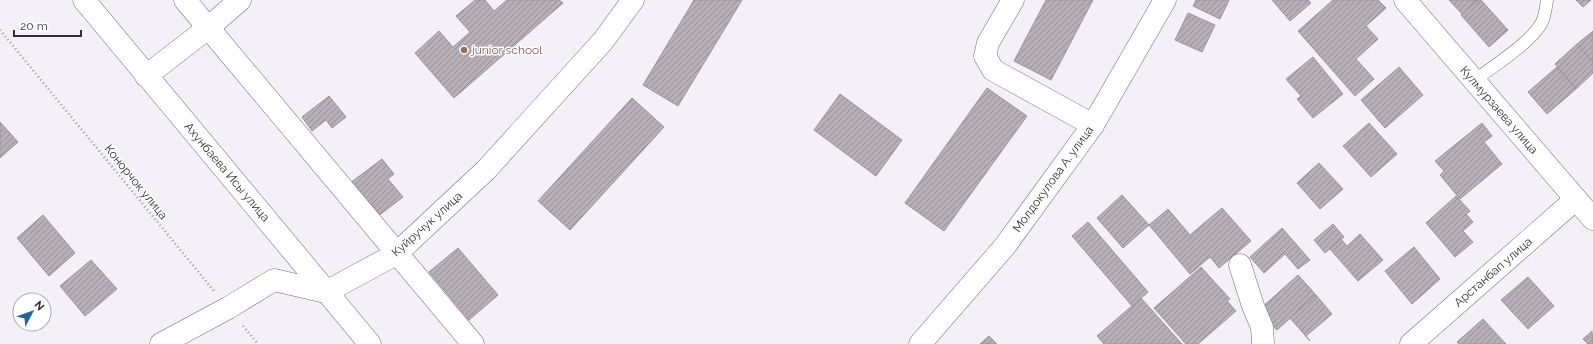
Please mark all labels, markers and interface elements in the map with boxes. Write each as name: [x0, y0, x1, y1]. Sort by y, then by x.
scale bar: [14, 12, 81, 38]
text: 20 m: [20, 19, 48, 33]
place label: junior school: [470, 43, 543, 57]
marker: junior school: [459, 45, 469, 55]
street label: Кулмурзаева улица: [1457, 63, 1541, 157]
street label: Ахунбаева Исы улица: [181, 120, 273, 224]
street label: Молдокулова А. улица: [1010, 123, 1096, 235]
street label: Конорчок улица: [102, 142, 170, 222]
street label: Куйручук улица: [389, 189, 465, 259]
street label: Арстанбап улица: [1451, 234, 1535, 310]
north arrow: [12, 292, 52, 332]
text: N: [32, 298, 47, 313]

